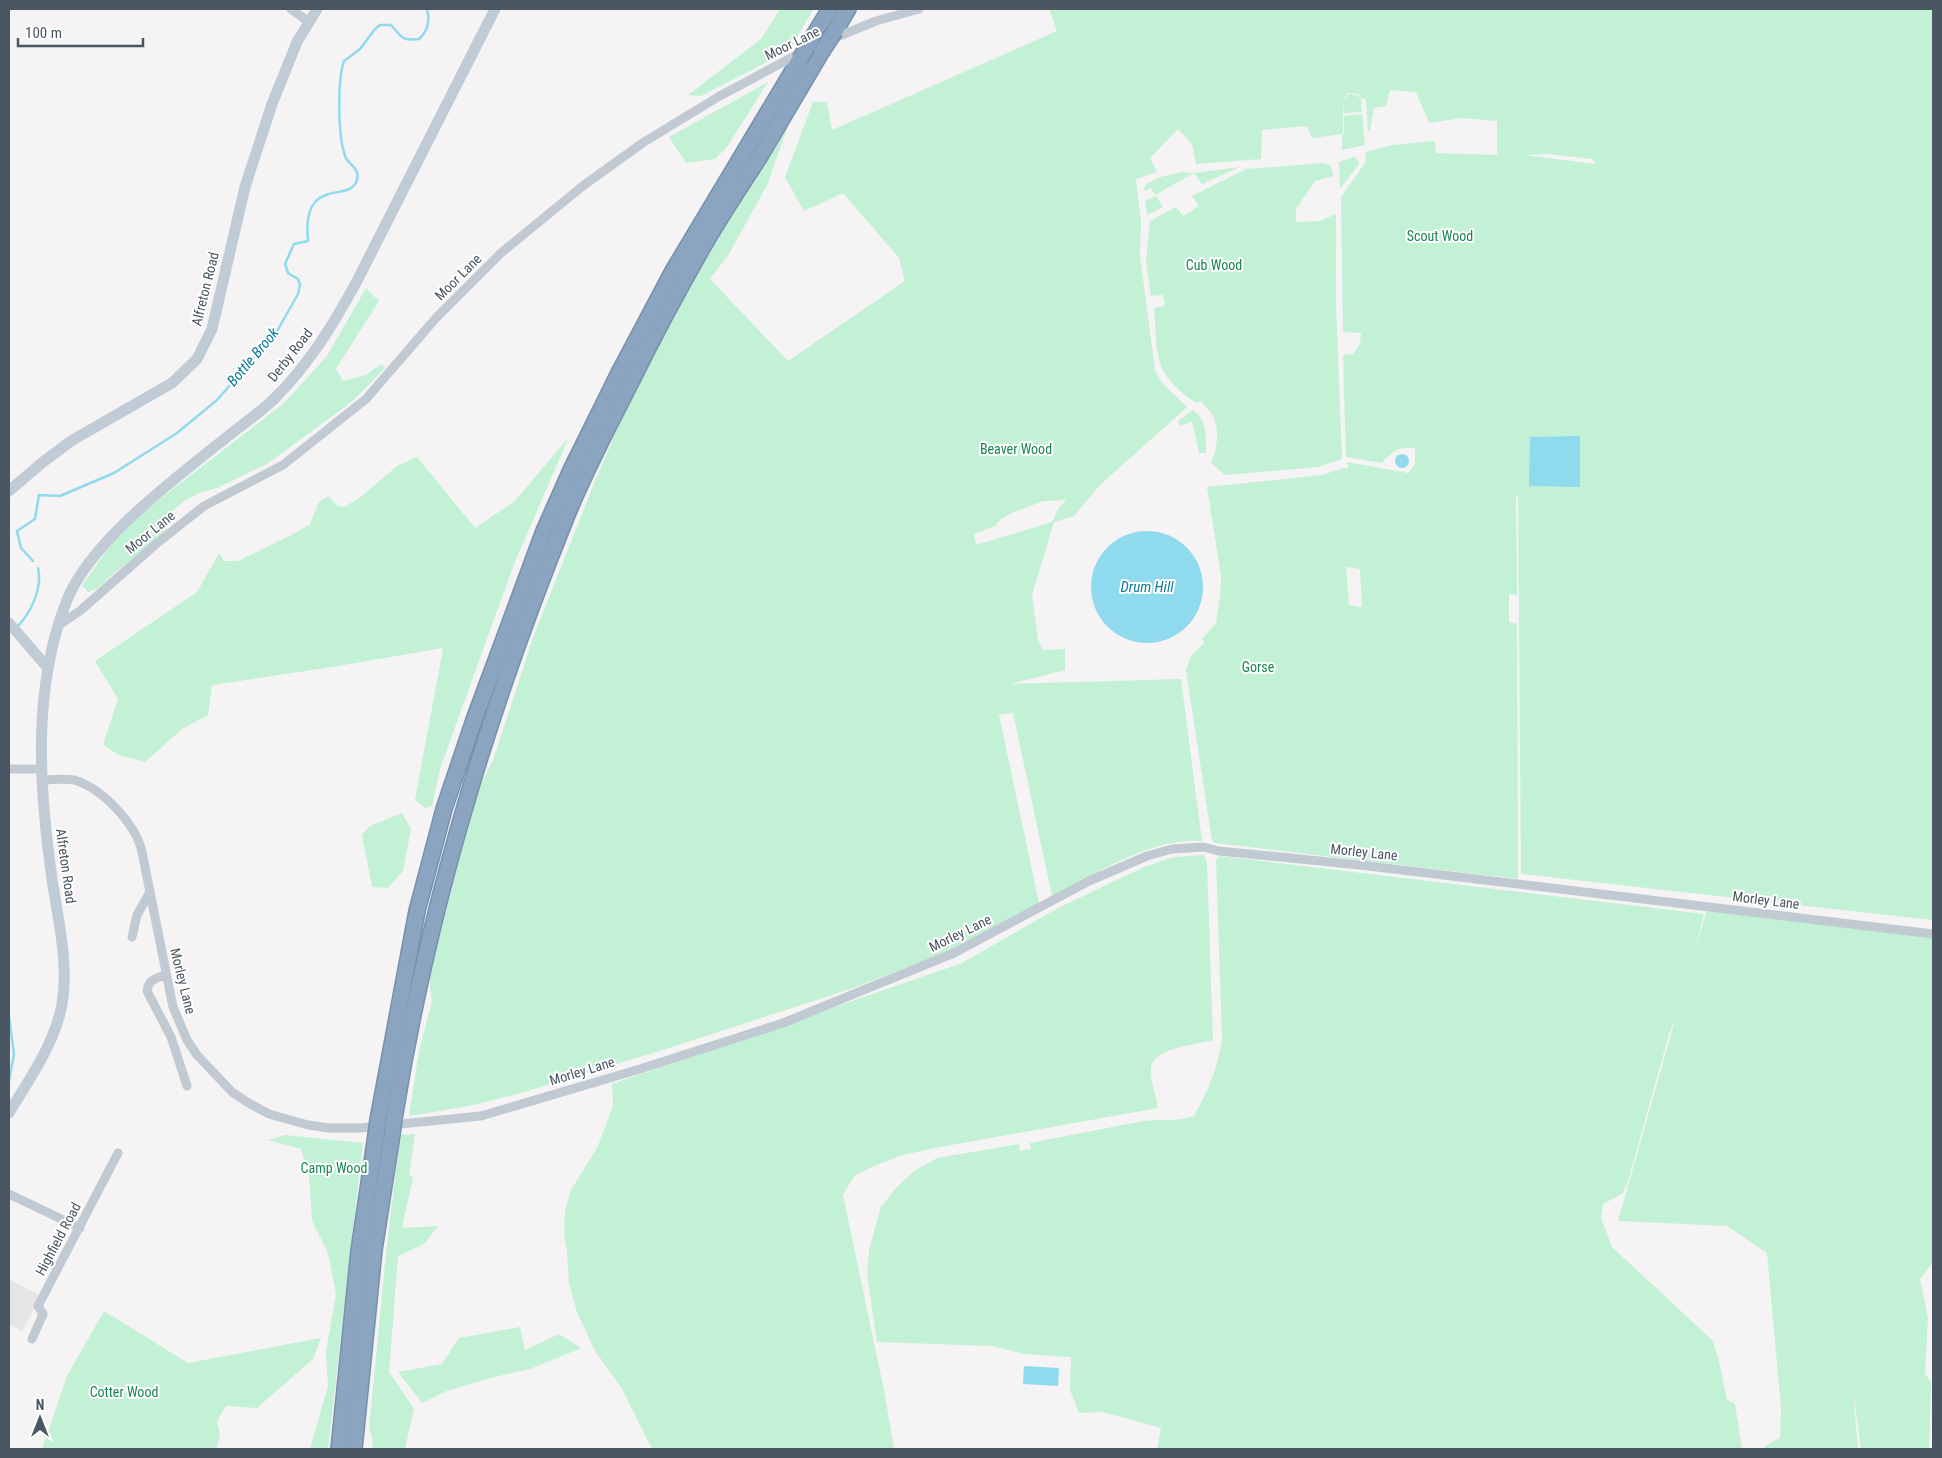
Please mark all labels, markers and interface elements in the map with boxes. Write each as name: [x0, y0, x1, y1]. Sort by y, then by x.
scale bar: [18, 15, 142, 47]
street label: Moor Lane: [762, 23, 822, 63]
text: 100 m: [25, 24, 62, 42]
park label: Scout Wood: [1407, 228, 1473, 244]
street label: Alfreton Road: [188, 250, 222, 328]
street label: Moor Lane: [432, 250, 485, 303]
park label: Cub Wood: [1186, 257, 1242, 273]
water label: Bottle Brook: [223, 324, 283, 390]
street label: Derby Road: [264, 325, 316, 385]
park label: Beaver Wood: [980, 441, 1052, 457]
street label: Moor Lane: [122, 507, 178, 557]
water label: Drum Hill: [1120, 578, 1174, 596]
park label: Gorse: [1242, 659, 1275, 675]
street label: Alfreton Road: [53, 827, 79, 905]
street label: Morley Lane: [1330, 841, 1399, 864]
street label: Morley Lane: [1732, 888, 1801, 912]
street label: Morley Lane: [926, 911, 994, 955]
street label: Morley Lane: [167, 946, 199, 1016]
street label: Morley Lane: [547, 1053, 617, 1088]
park label: Camp Wood: [301, 1160, 367, 1176]
street label: Highfield Road: [32, 1200, 84, 1278]
park label: Cotter Wood: [90, 1384, 158, 1400]
north arrow: [15, 1393, 65, 1443]
text: N: [36, 1397, 44, 1413]

